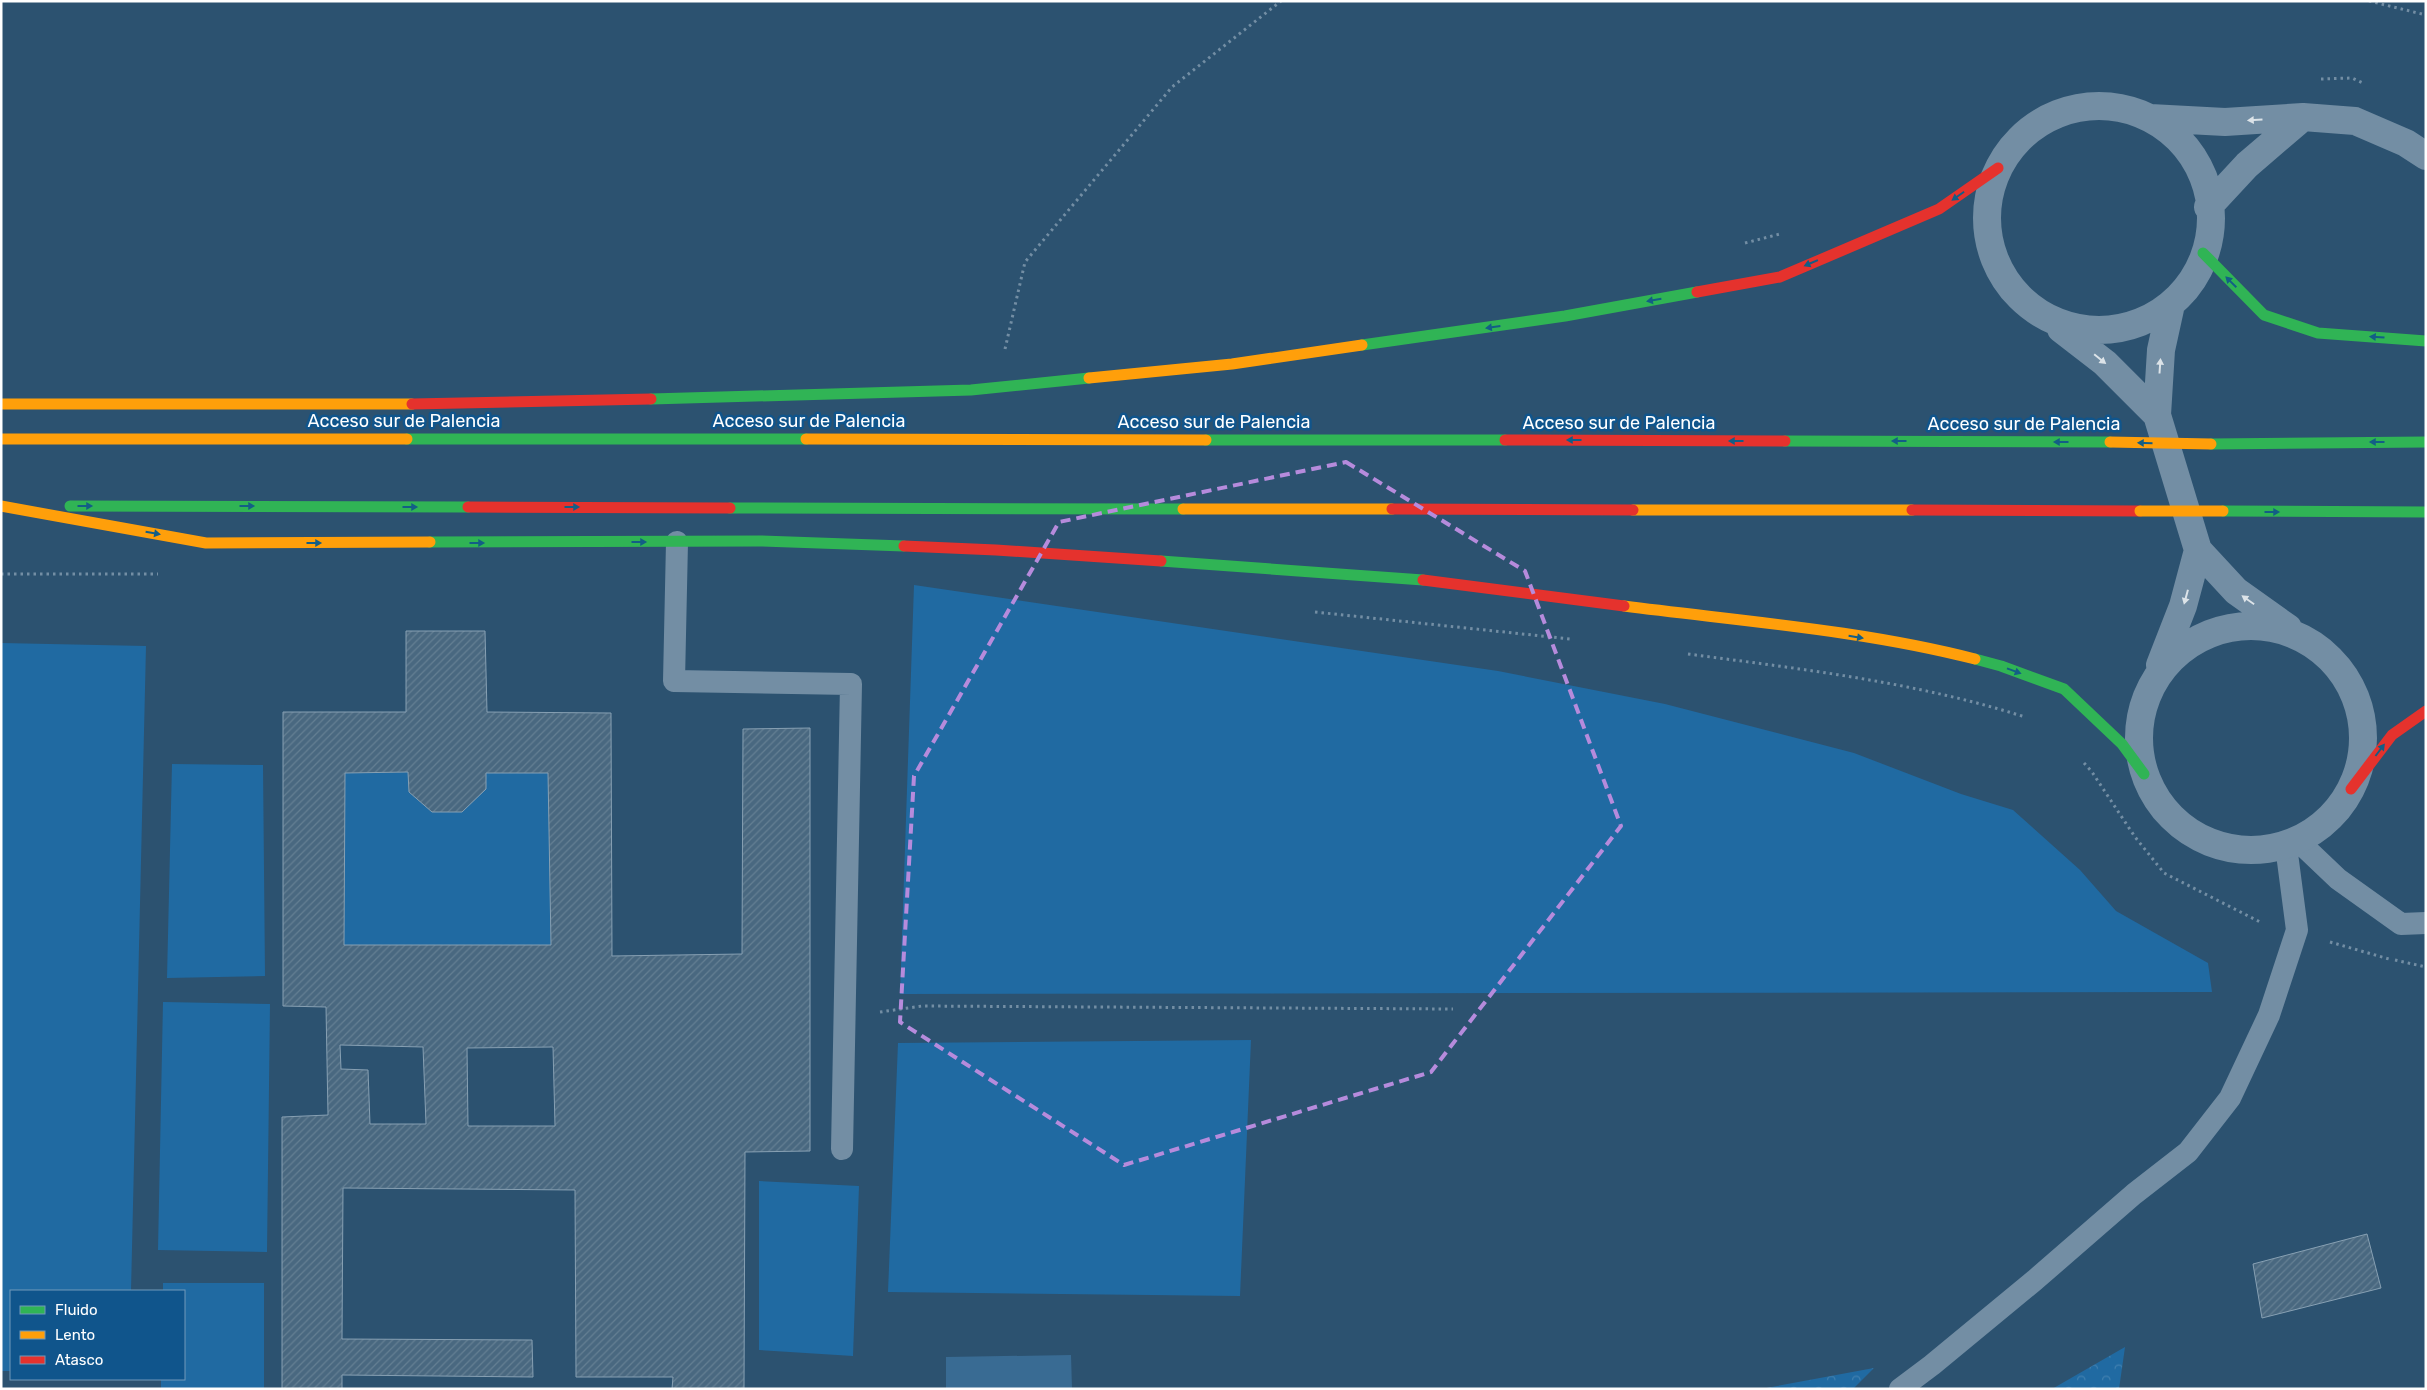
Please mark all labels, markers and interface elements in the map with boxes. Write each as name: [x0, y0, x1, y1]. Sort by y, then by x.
one-way arrow: [2246, 117, 2262, 125]
one-way arrow: [1952, 191, 1965, 201]
one-way arrow: [1804, 260, 1818, 268]
one-way arrow: [2226, 276, 2238, 288]
one-way arrow: [1646, 296, 1661, 304]
one-way arrow: [1485, 323, 1501, 331]
one-way arrow: [2369, 333, 2385, 341]
one-way arrow: [2094, 354, 2107, 365]
one-way arrow: [2156, 358, 2164, 374]
street label: Acceso sur de Palencia: [308, 410, 500, 432]
street label: Acceso sur de Palencia: [713, 410, 905, 432]
street label: Acceso sur de Palencia: [1118, 411, 1310, 433]
street label: Acceso sur de Palencia: [1523, 412, 1715, 434]
street label: Acceso sur de Palencia: [1928, 413, 2120, 435]
one-way arrow: [1566, 436, 1582, 444]
one-way arrow: [1728, 437, 1744, 445]
one-way arrow: [1891, 437, 1907, 445]
one-way arrow: [2053, 438, 2069, 446]
one-way arrow: [2369, 438, 2385, 446]
one-way arrow: [2137, 439, 2153, 447]
one-way arrow: [77, 502, 93, 510]
one-way arrow: [240, 502, 256, 510]
one-way arrow: [402, 503, 418, 511]
one-way arrow: [565, 503, 581, 511]
one-way arrow: [2264, 508, 2280, 516]
one-way arrow: [145, 530, 161, 538]
one-way arrow: [631, 538, 647, 546]
one-way arrow: [306, 539, 322, 547]
one-way arrow: [469, 539, 485, 547]
one-way arrow: [2181, 590, 2189, 605]
one-way arrow: [2241, 595, 2255, 605]
one-way arrow: [1848, 633, 1864, 641]
one-way arrow: [2007, 667, 2022, 675]
one-way arrow: [2375, 743, 2385, 757]
legend: [10, 1290, 185, 1380]
text: Fluido: [55, 1301, 98, 1319]
text: Lento: [55, 1326, 95, 1344]
text: Atasco: [55, 1351, 103, 1369]

